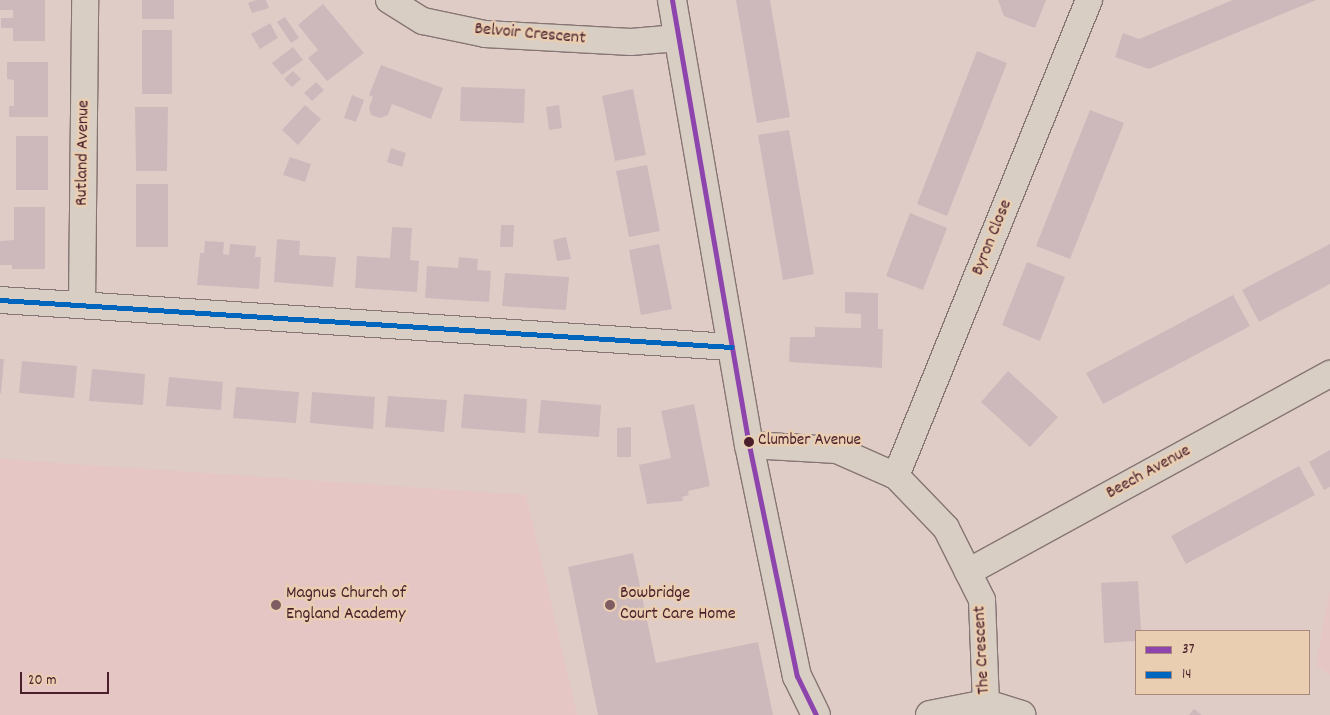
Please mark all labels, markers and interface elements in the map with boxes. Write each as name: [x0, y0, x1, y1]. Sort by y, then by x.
street label: Belvoir Crescent: [474, 19, 586, 51]
street label: Rutland Avenue: [72, 100, 96, 206]
street label: Byron Close: [968, 197, 1018, 279]
place label: Clumber Avenue: [758, 432, 861, 452]
marker: Clumber Avenue: [744, 437, 754, 447]
street label: Beech Avenue: [1103, 441, 1195, 505]
place label: Magnus Church of England Academy: [286, 584, 406, 626]
place label: Bowbridge Court Care Home: [620, 584, 736, 626]
marker: Magnus Church of England Academy: [270, 599, 282, 611]
marker: Bowbridge Court Care Home: [604, 599, 616, 611]
street label: The Crescent: [970, 605, 996, 695]
legend: [1135, 630, 1310, 695]
text: 37: [1182, 639, 1194, 661]
scale bar: [22, 662, 111, 694]
text: 14: [1182, 664, 1192, 686]
text: 20 m: [28, 670, 56, 692]

